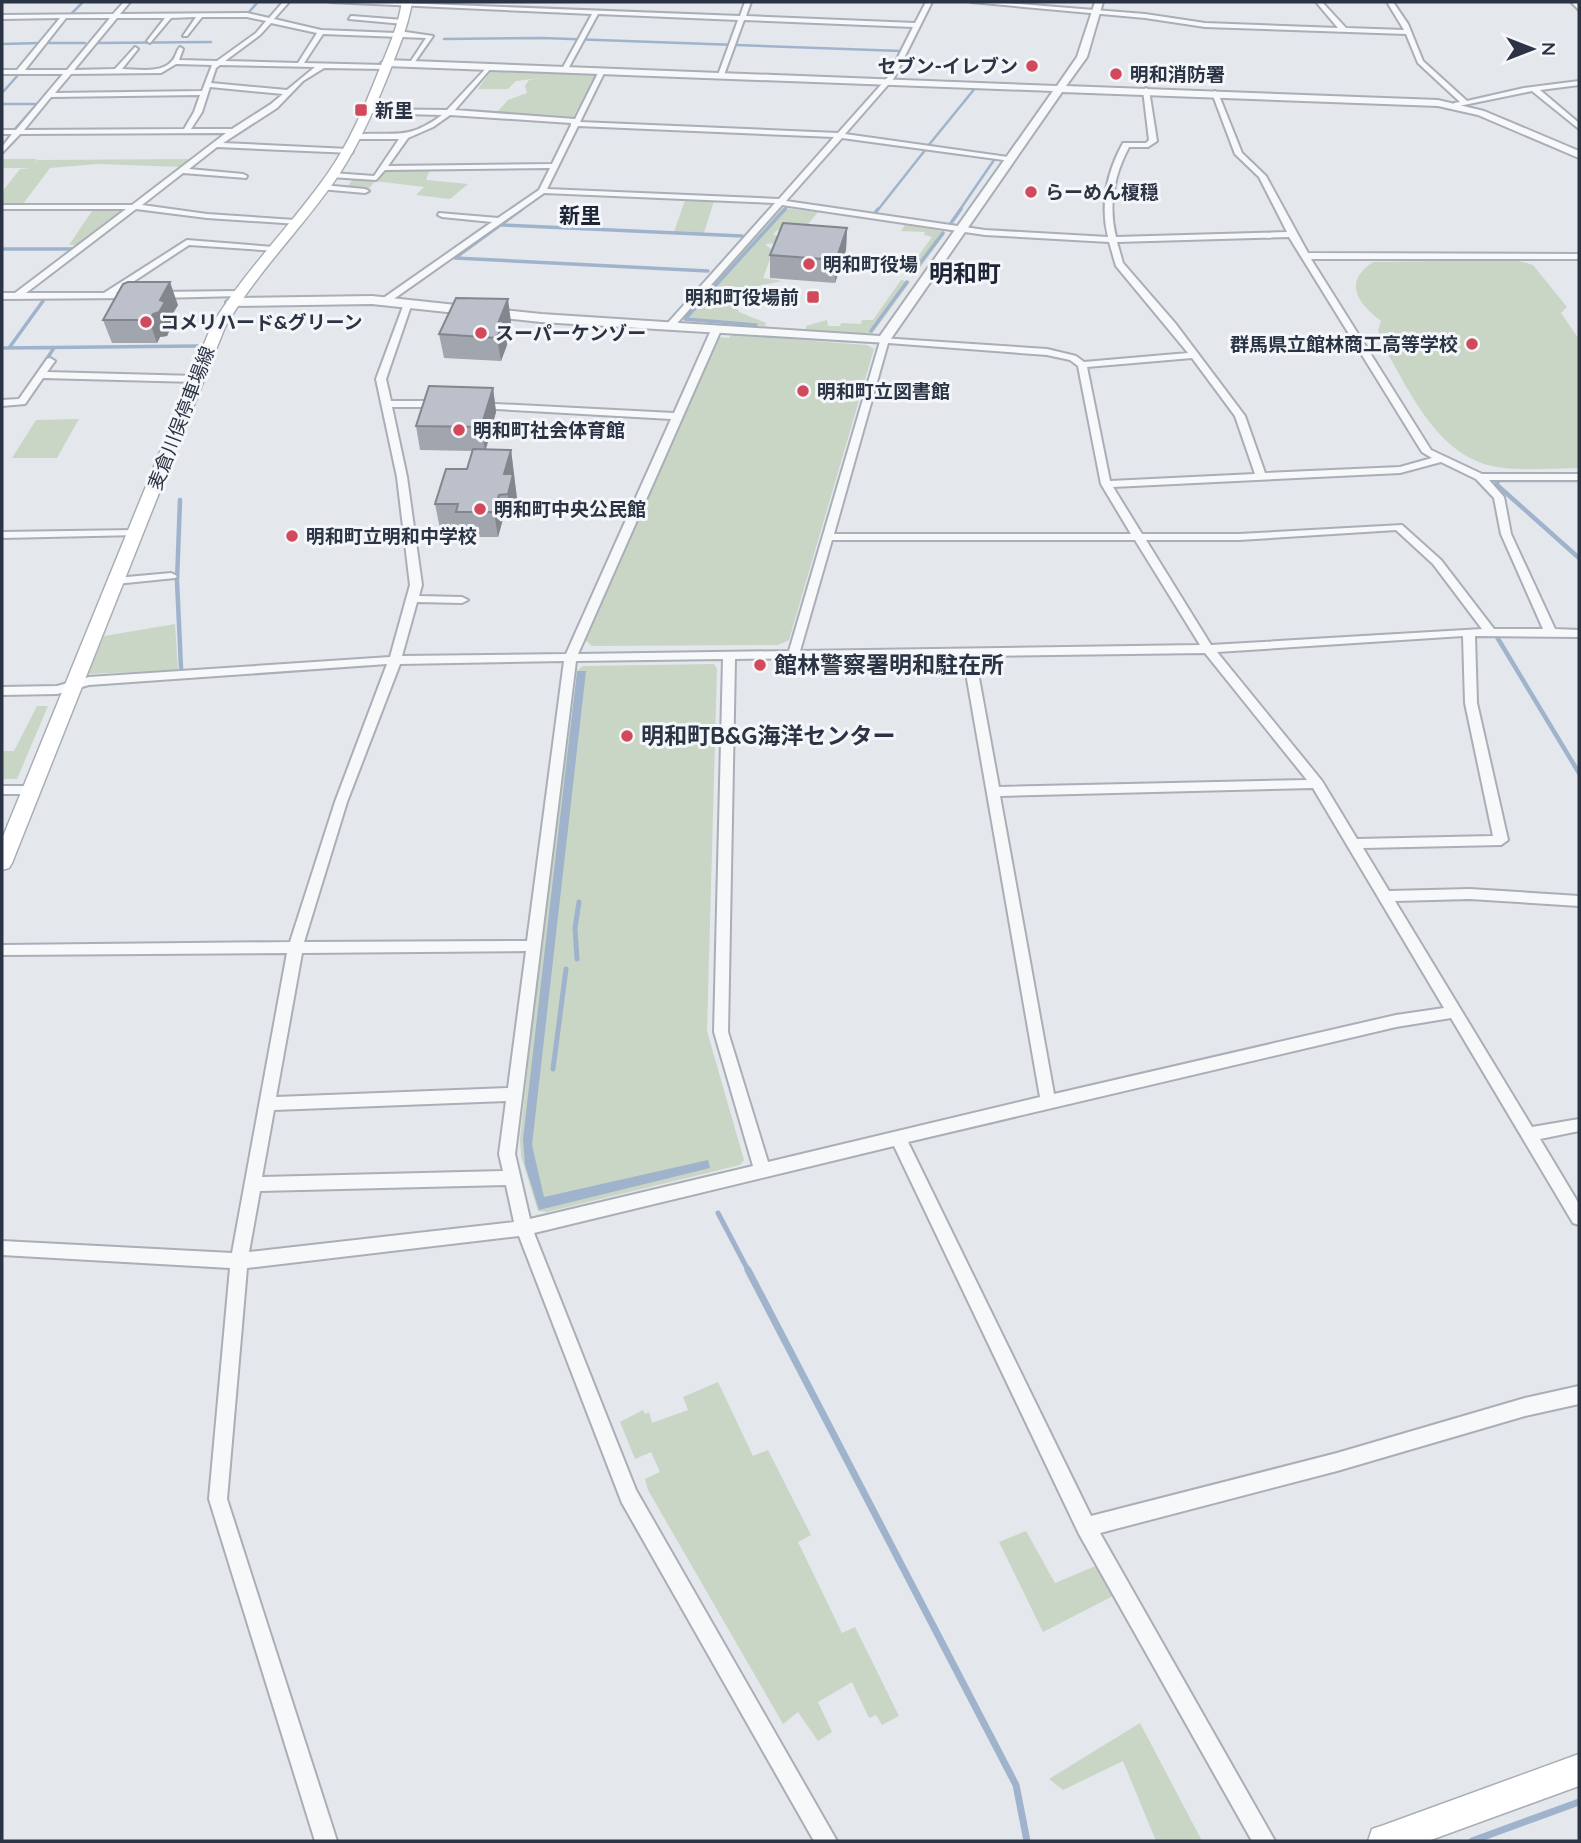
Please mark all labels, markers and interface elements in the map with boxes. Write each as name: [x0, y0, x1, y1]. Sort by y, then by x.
north arrow: [1497, 14, 1567, 84]
text: N: [1537, 42, 1561, 56]
place label: セブン-イレブン: [877, 54, 1018, 78]
marker: セブン-イレブン: [1024, 58, 1040, 74]
place label: 明和消防署: [1130, 62, 1225, 86]
marker: 明和消防署: [1108, 66, 1124, 82]
place label: 新里: [375, 98, 413, 122]
marker: 新里: [353, 102, 369, 118]
place label: らーめん榎穏: [1045, 180, 1159, 204]
marker: らーめん榎穏: [1023, 184, 1039, 200]
district label: 新里: [559, 202, 601, 228]
place label: 明和町役場: [823, 252, 918, 276]
marker: 明和町役場: [801, 256, 817, 272]
district label: 明和町: [929, 258, 1001, 288]
place label: 明和町役場前: [685, 285, 799, 309]
marker: 明和町役場前: [805, 289, 821, 305]
place label: コメリハード&グリーン: [160, 310, 363, 334]
marker: コメリハード&グリーン: [138, 314, 154, 330]
place label: スーパーケンゾー: [495, 321, 646, 345]
marker: スーパーケンゾー: [473, 325, 489, 341]
place label: 群馬県立館林商工高等学校: [1230, 332, 1458, 356]
marker: 群馬県立館林商工高等学校: [1464, 336, 1480, 352]
street label: 麦倉川俣停車場線: [143, 343, 219, 493]
place label: 明和町立図書館: [817, 379, 950, 403]
marker: 明和町立図書館: [795, 383, 811, 399]
place label: 明和町社会体育館: [473, 418, 625, 442]
marker: 明和町社会体育館: [451, 422, 467, 438]
place label: 明和町中央公民館: [494, 497, 646, 521]
marker: 明和町中央公民館: [472, 501, 488, 517]
place label: 明和町立明和中学校: [306, 524, 477, 548]
marker: 明和町立明和中学校: [284, 528, 300, 544]
place label: 館林警察署明和駐在所: [774, 650, 1004, 679]
marker: 館林警察署明和駐在所: [752, 657, 768, 673]
place label: 明和町B&G海洋センター: [641, 721, 895, 750]
marker: 明和町B&G海洋センター: [619, 728, 635, 744]

